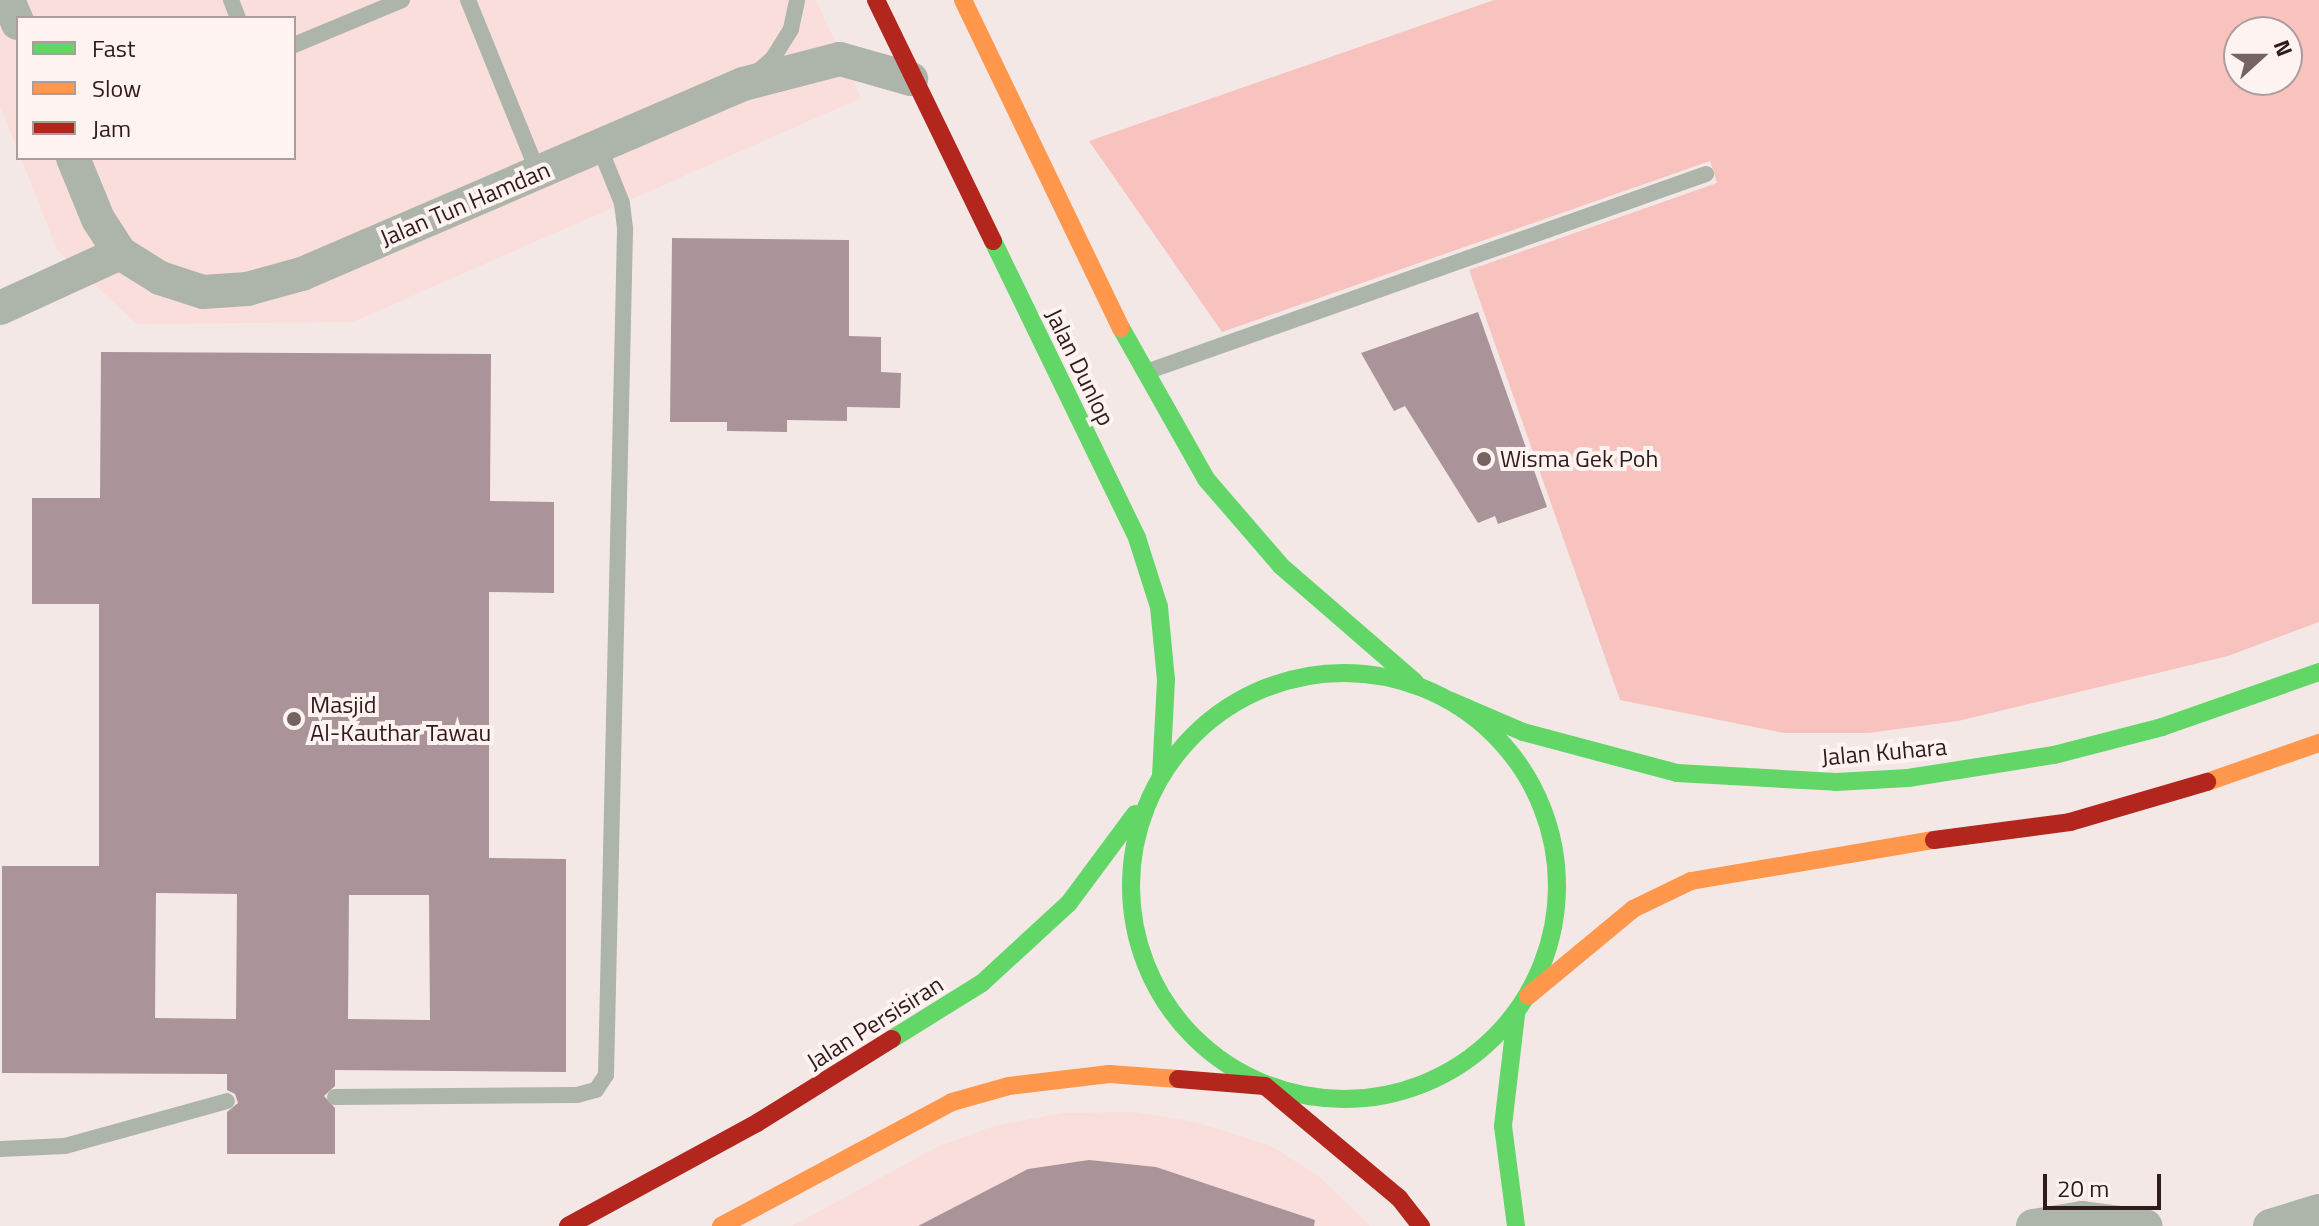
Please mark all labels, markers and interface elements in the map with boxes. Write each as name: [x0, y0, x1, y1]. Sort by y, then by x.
legend: [16, 16, 296, 160]
north arrow: [2223, 16, 2303, 96]
text: Fast: [92, 30, 135, 66]
text: N: [2265, 35, 2302, 61]
text: Slow: [92, 70, 141, 106]
text: Jam: [92, 110, 131, 146]
street label: Jalan Tun Hamdan: [376, 155, 554, 253]
street label: Jalan Dunlop: [1039, 304, 1121, 430]
place label: Wisma Gek Poh: [1500, 445, 1658, 473]
marker: Wisma Gek Poh: [1475, 450, 1493, 468]
place label: Masjid Al-Kauthar Tawau: [310, 691, 491, 747]
marker: Masjid Al-Kauthar Tawau: [285, 710, 303, 728]
street label: Jalan Kuhara: [1820, 732, 1948, 772]
street label: Jalan Persisiran: [802, 970, 948, 1076]
scale bar: [2047, 1158, 2165, 1208]
text: 20 m: [2057, 1170, 2109, 1206]

